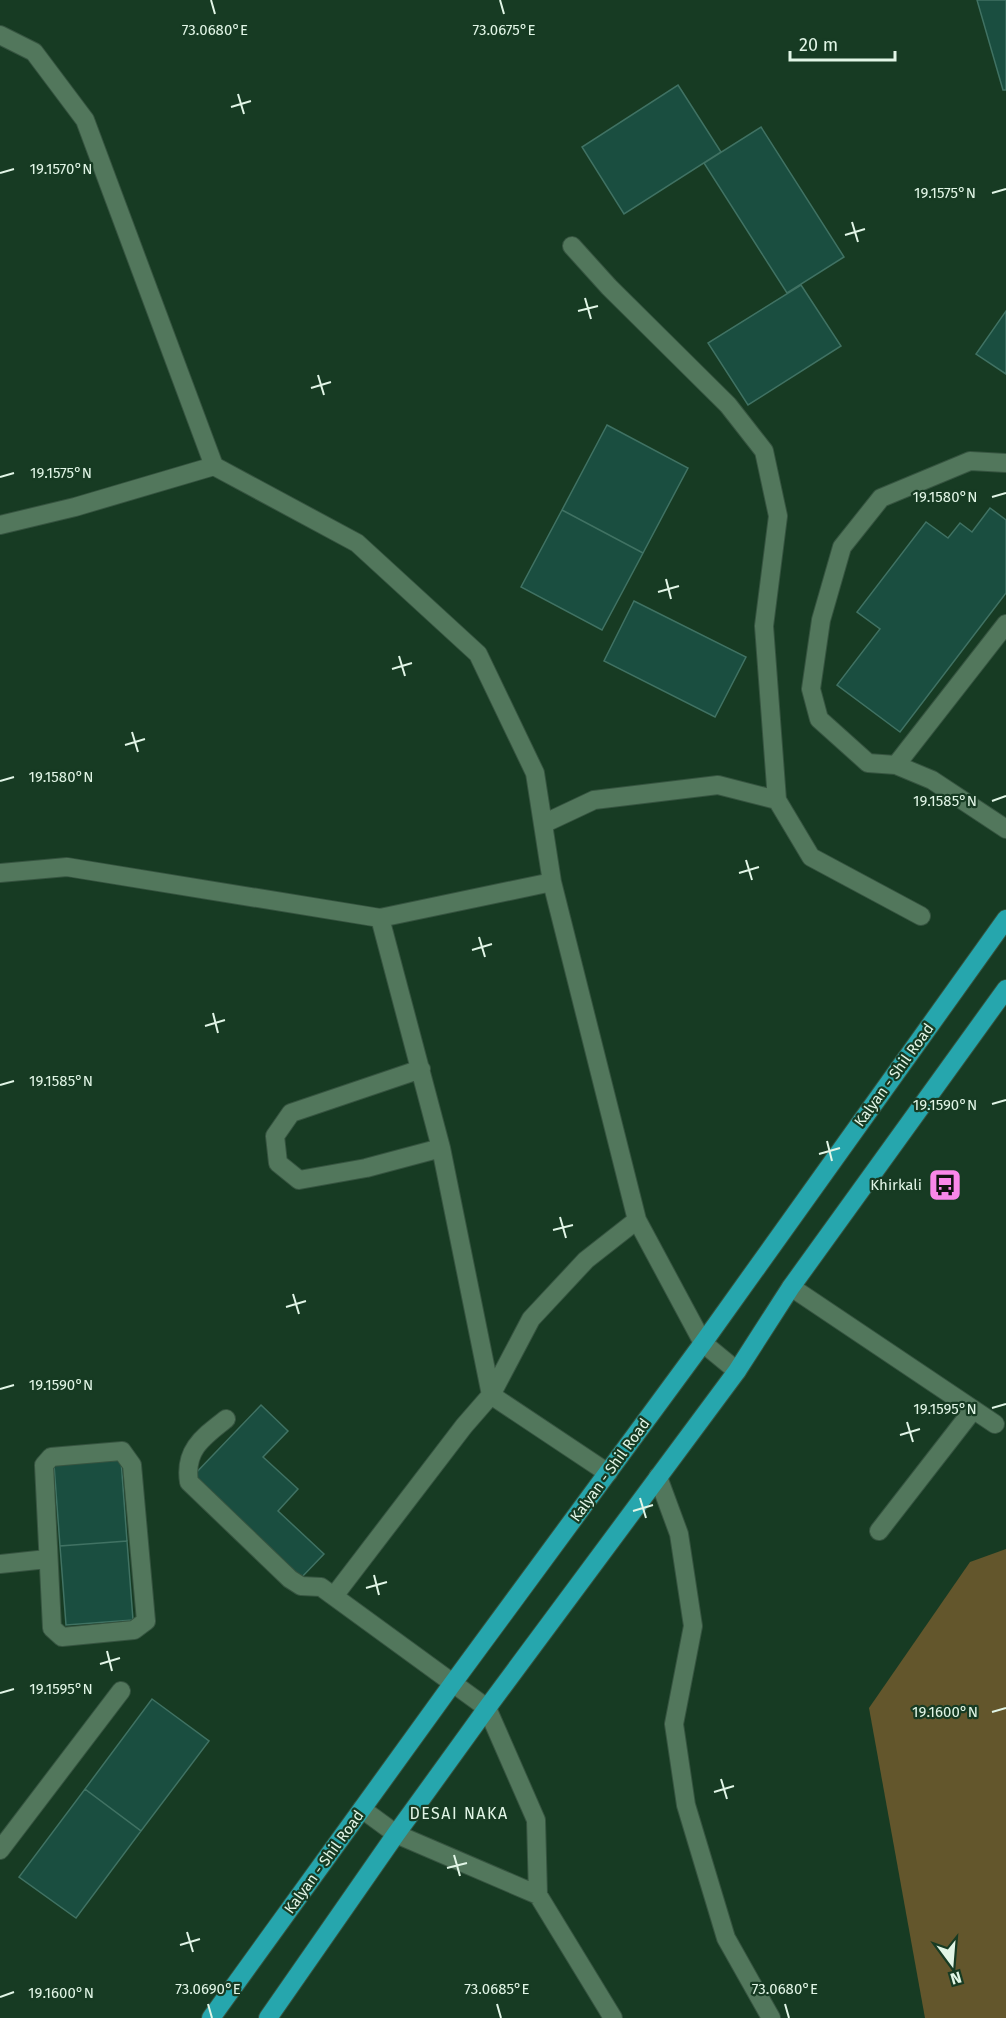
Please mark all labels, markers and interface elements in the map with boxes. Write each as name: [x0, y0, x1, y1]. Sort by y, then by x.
text: 73.0680°E: [182, 21, 248, 39]
text: 73.0675°E: [472, 21, 536, 39]
scale bar: [790, 24, 895, 62]
text: 20 m: [799, 34, 838, 56]
text: 19.1570°N: [29, 160, 93, 178]
text: 19.1575°N: [914, 184, 976, 202]
text: 19.1575°N: [30, 464, 92, 482]
text: 19.1580°N: [912, 488, 978, 506]
text: 19.1580°N: [28, 768, 94, 786]
text: 19.1585°N: [913, 792, 977, 810]
street label: Kalyan - Shil Road: [851, 1020, 937, 1130]
text: 19.1585°N: [29, 1072, 93, 1090]
text: 19.1590°N: [913, 1096, 977, 1114]
bus stop icon: Khirkali: [927, 1167, 963, 1203]
place label: Khirkali: [870, 1176, 922, 1194]
text: 19.1590°N: [29, 1376, 93, 1394]
text: 19.1595°N: [913, 1400, 977, 1418]
street label: Kalyan - Shil Road: [567, 1415, 653, 1525]
text: 19.1595°N: [29, 1680, 93, 1698]
text: 19.1600°N: [912, 1703, 978, 1721]
district label: DESAI NAKA: [409, 1804, 509, 1823]
street label: Kalyan - Shil Road: [281, 1807, 367, 1917]
north arrow: [922, 1934, 982, 1994]
text: N: [948, 1967, 964, 1989]
text: 73.0690°E: [175, 1980, 241, 1998]
text: 73.0685°E: [464, 1980, 530, 1998]
text: 73.0680°E: [752, 1980, 818, 1998]
text: 19.1600°N: [28, 1984, 94, 2002]

